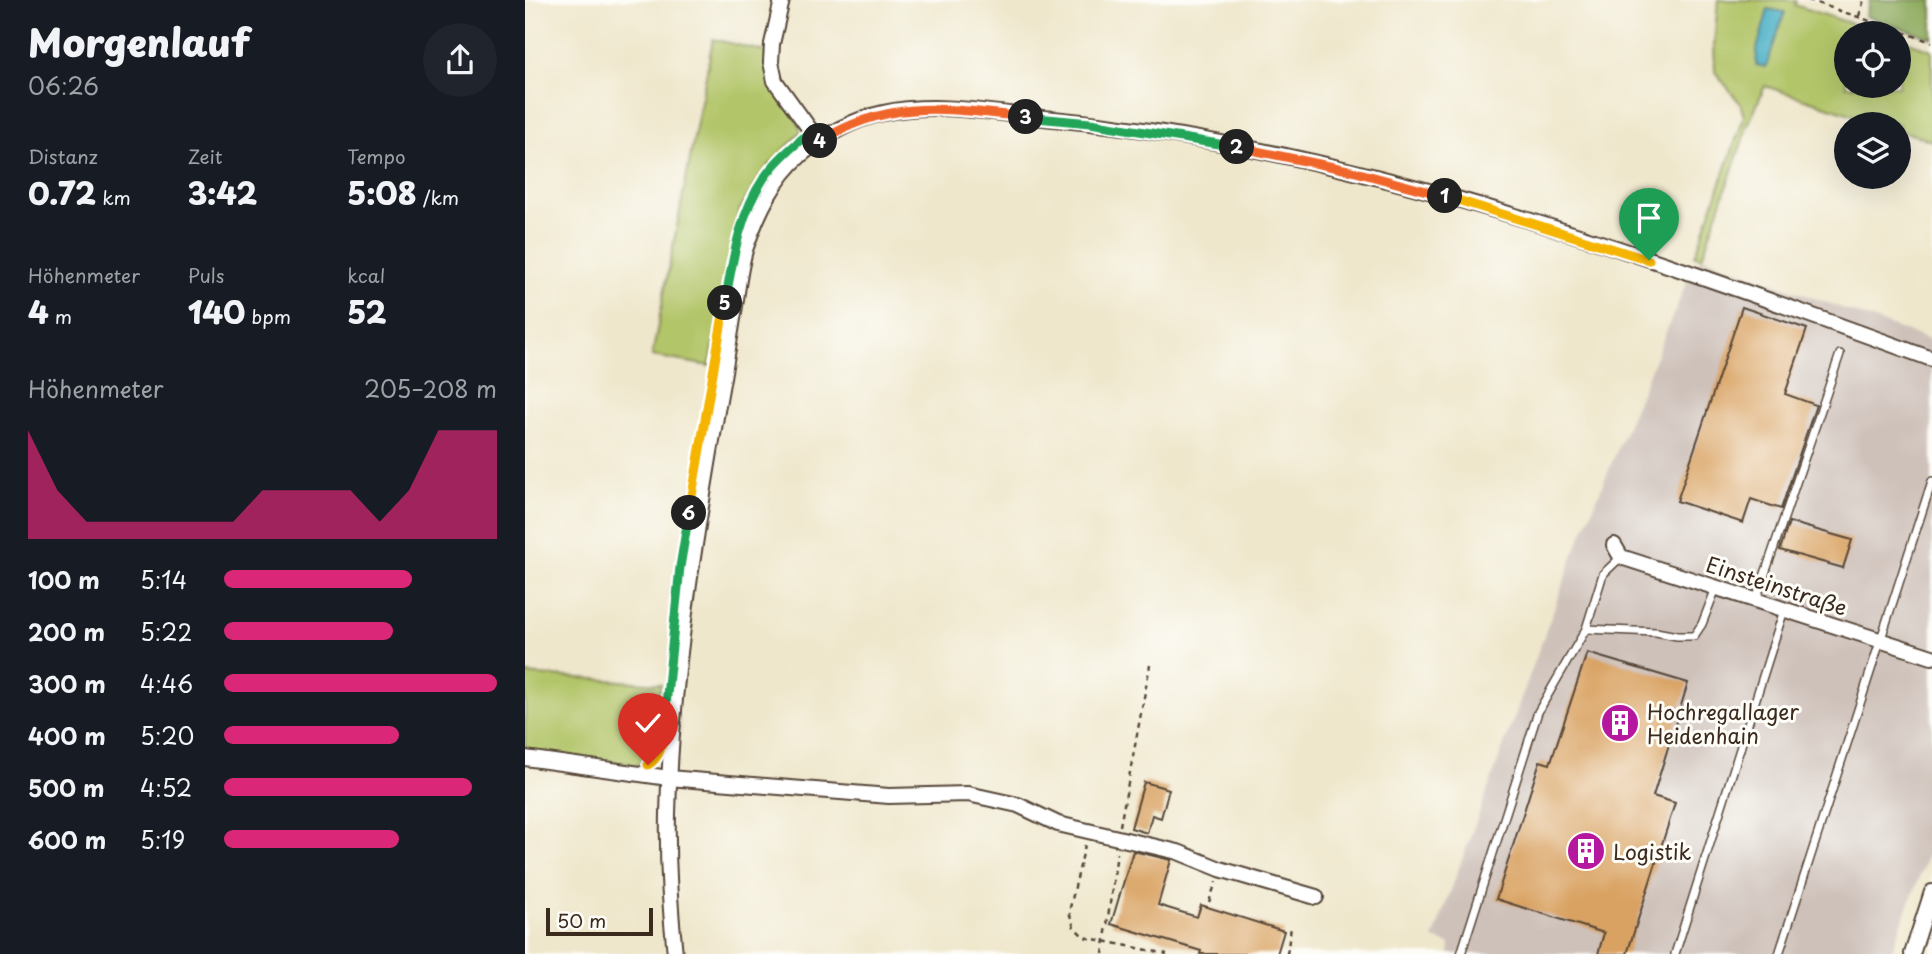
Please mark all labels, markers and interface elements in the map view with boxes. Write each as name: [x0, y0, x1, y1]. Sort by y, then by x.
text: Morgenlauf: [28, 13, 250, 70]
map controls: [1834, 21, 1911, 189]
button: locate: [1834, 21, 1911, 98]
button: share: [423, 23, 497, 97]
text: 06:26: [28, 68, 99, 103]
pin: 3: [1009, 100, 1043, 134]
text: 3: [1019, 102, 1032, 130]
button: layers: [1834, 112, 1911, 189]
pin: 4: [803, 124, 837, 158]
text: 4: [813, 126, 826, 154]
pin: 2: [1219, 130, 1255, 164]
text: 2: [1230, 132, 1243, 160]
text: Distanz: [28, 142, 98, 170]
text: Zeit: [188, 142, 223, 170]
text: Tempo: [347, 142, 405, 170]
text: 0.72: [28, 170, 96, 215]
text: 3:42: [188, 170, 257, 215]
text: 5:08: [347, 170, 416, 215]
pin: 1: [1427, 178, 1462, 214]
text: 1: [1440, 181, 1449, 209]
text: km: [96, 183, 131, 211]
text: /km: [416, 183, 459, 211]
pin: [1619, 188, 1679, 260]
icon: arrive: [1630, 199, 1668, 237]
text: Höhenmeter: [28, 261, 140, 289]
text: Puls: [188, 261, 224, 289]
text: kcal: [347, 261, 385, 289]
pin: 5: [707, 286, 743, 320]
text: 5: [718, 288, 731, 316]
text: 4: [28, 289, 49, 334]
text: 140: [188, 289, 245, 334]
text: 52: [347, 289, 386, 334]
text: m: [49, 302, 72, 330]
text: bpm: [245, 302, 291, 330]
text: Höhenmeter: [28, 371, 164, 406]
text: 205–208 m: [364, 371, 497, 406]
pin: 6: [671, 496, 707, 530]
text: 6: [682, 498, 695, 526]
street label: Einsteinstraße: [1702, 547, 1852, 623]
text: 100 m: [28, 562, 100, 597]
text: 5:14: [140, 562, 187, 597]
text: 200 m: [28, 614, 105, 649]
text: 5:22: [140, 614, 192, 649]
text: 300 m: [28, 666, 106, 701]
text: 4:46: [140, 666, 193, 701]
pin: [618, 693, 678, 765]
place label: Hochregallager Heidenhain: [1647, 695, 1799, 751]
building icon: Hochregallager Heidenhain: [1599, 702, 1641, 744]
icon: check: [629, 704, 667, 742]
text: 400 m: [28, 718, 106, 753]
text: 5:20: [140, 718, 194, 753]
text: 500 m: [28, 770, 105, 805]
text: 4:52: [140, 770, 192, 805]
text: 600 m: [28, 822, 106, 857]
text: 5:19: [140, 822, 185, 857]
building icon: Logistik: [1565, 830, 1607, 872]
place label: Logistik: [1613, 835, 1692, 867]
scale bar: [546, 905, 653, 937]
text: 50 m: [557, 906, 606, 934]

